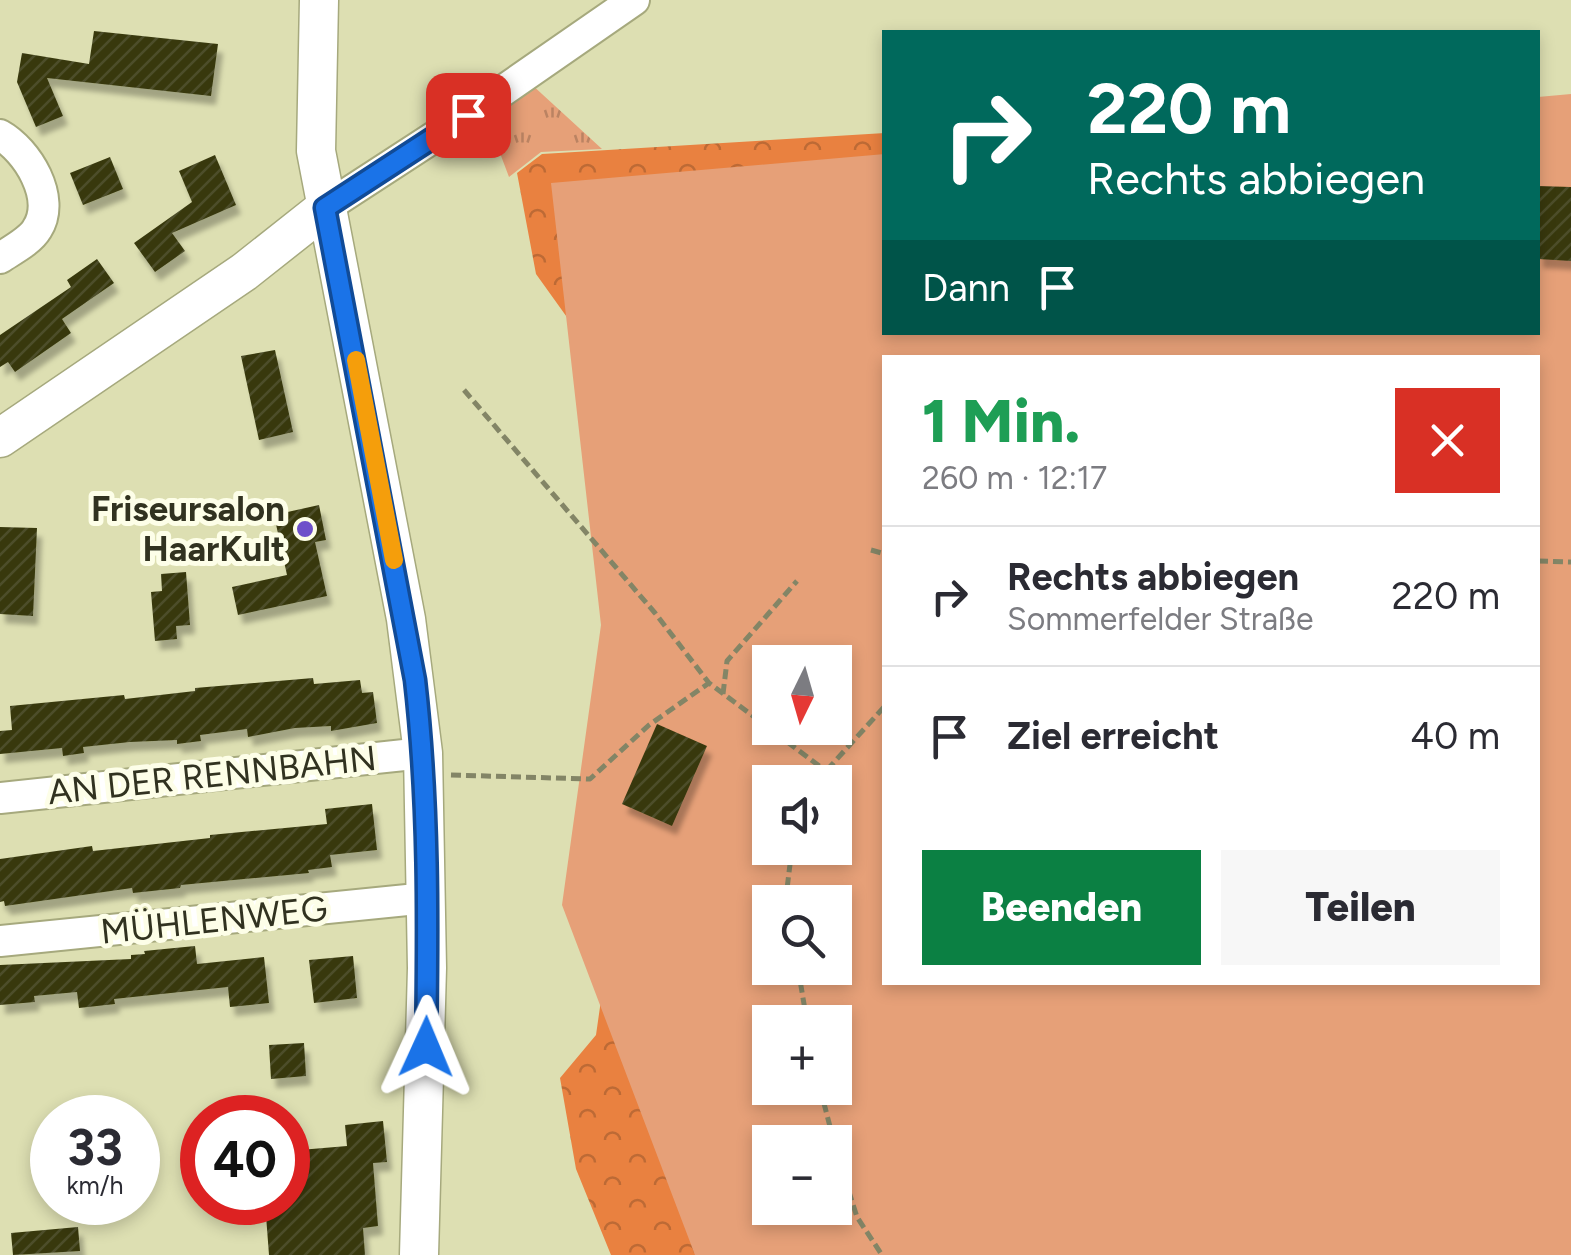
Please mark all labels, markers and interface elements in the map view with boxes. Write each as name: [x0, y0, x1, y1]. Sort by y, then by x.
text: 220 m: [1087, 66, 1291, 151]
icon: right: [922, 70, 1052, 200]
pin: [426, 73, 511, 158]
icon: arrive: [441, 88, 496, 143]
text: Rechts abbiegen: [1087, 151, 1425, 205]
icon: arrive: [1030, 260, 1085, 315]
text: Dann: [922, 265, 1010, 311]
text: 1 Min.: [922, 385, 1080, 457]
button: close: [1395, 388, 1500, 493]
text: 260 m · 12:17: [922, 459, 1107, 497]
place label: Friseursalon HaarKult: [91, 488, 285, 570]
marker: Friseursalon HaarKult: [294, 518, 316, 540]
text: Rechts abbiegen: [1007, 554, 1299, 600]
icon: right: [922, 569, 977, 624]
text: 220 m: [1391, 573, 1500, 619]
text: Sommerfelder Straße: [1007, 600, 1314, 638]
north arrow: [752, 645, 852, 745]
map controls: [752, 645, 852, 1225]
icon: arrive: [922, 709, 977, 764]
text: Ziel erreicht: [1007, 713, 1219, 759]
text: 40 m: [1410, 713, 1500, 759]
street label: AN DER RENNBAHN: [46, 737, 378, 813]
button: sound: [752, 765, 852, 865]
button: Beenden: [922, 850, 1201, 965]
button: Teilen: [1221, 850, 1500, 965]
button: search: [752, 885, 852, 985]
street label: MÜHLENWEG: [99, 887, 329, 953]
position arrow: [374, 995, 478, 1099]
button: +: [752, 1005, 852, 1105]
speed limit sign: 40: [180, 1095, 310, 1225]
text: 33: [67, 1117, 123, 1178]
button: −: [752, 1125, 852, 1225]
text: km/h: [66, 1170, 124, 1200]

